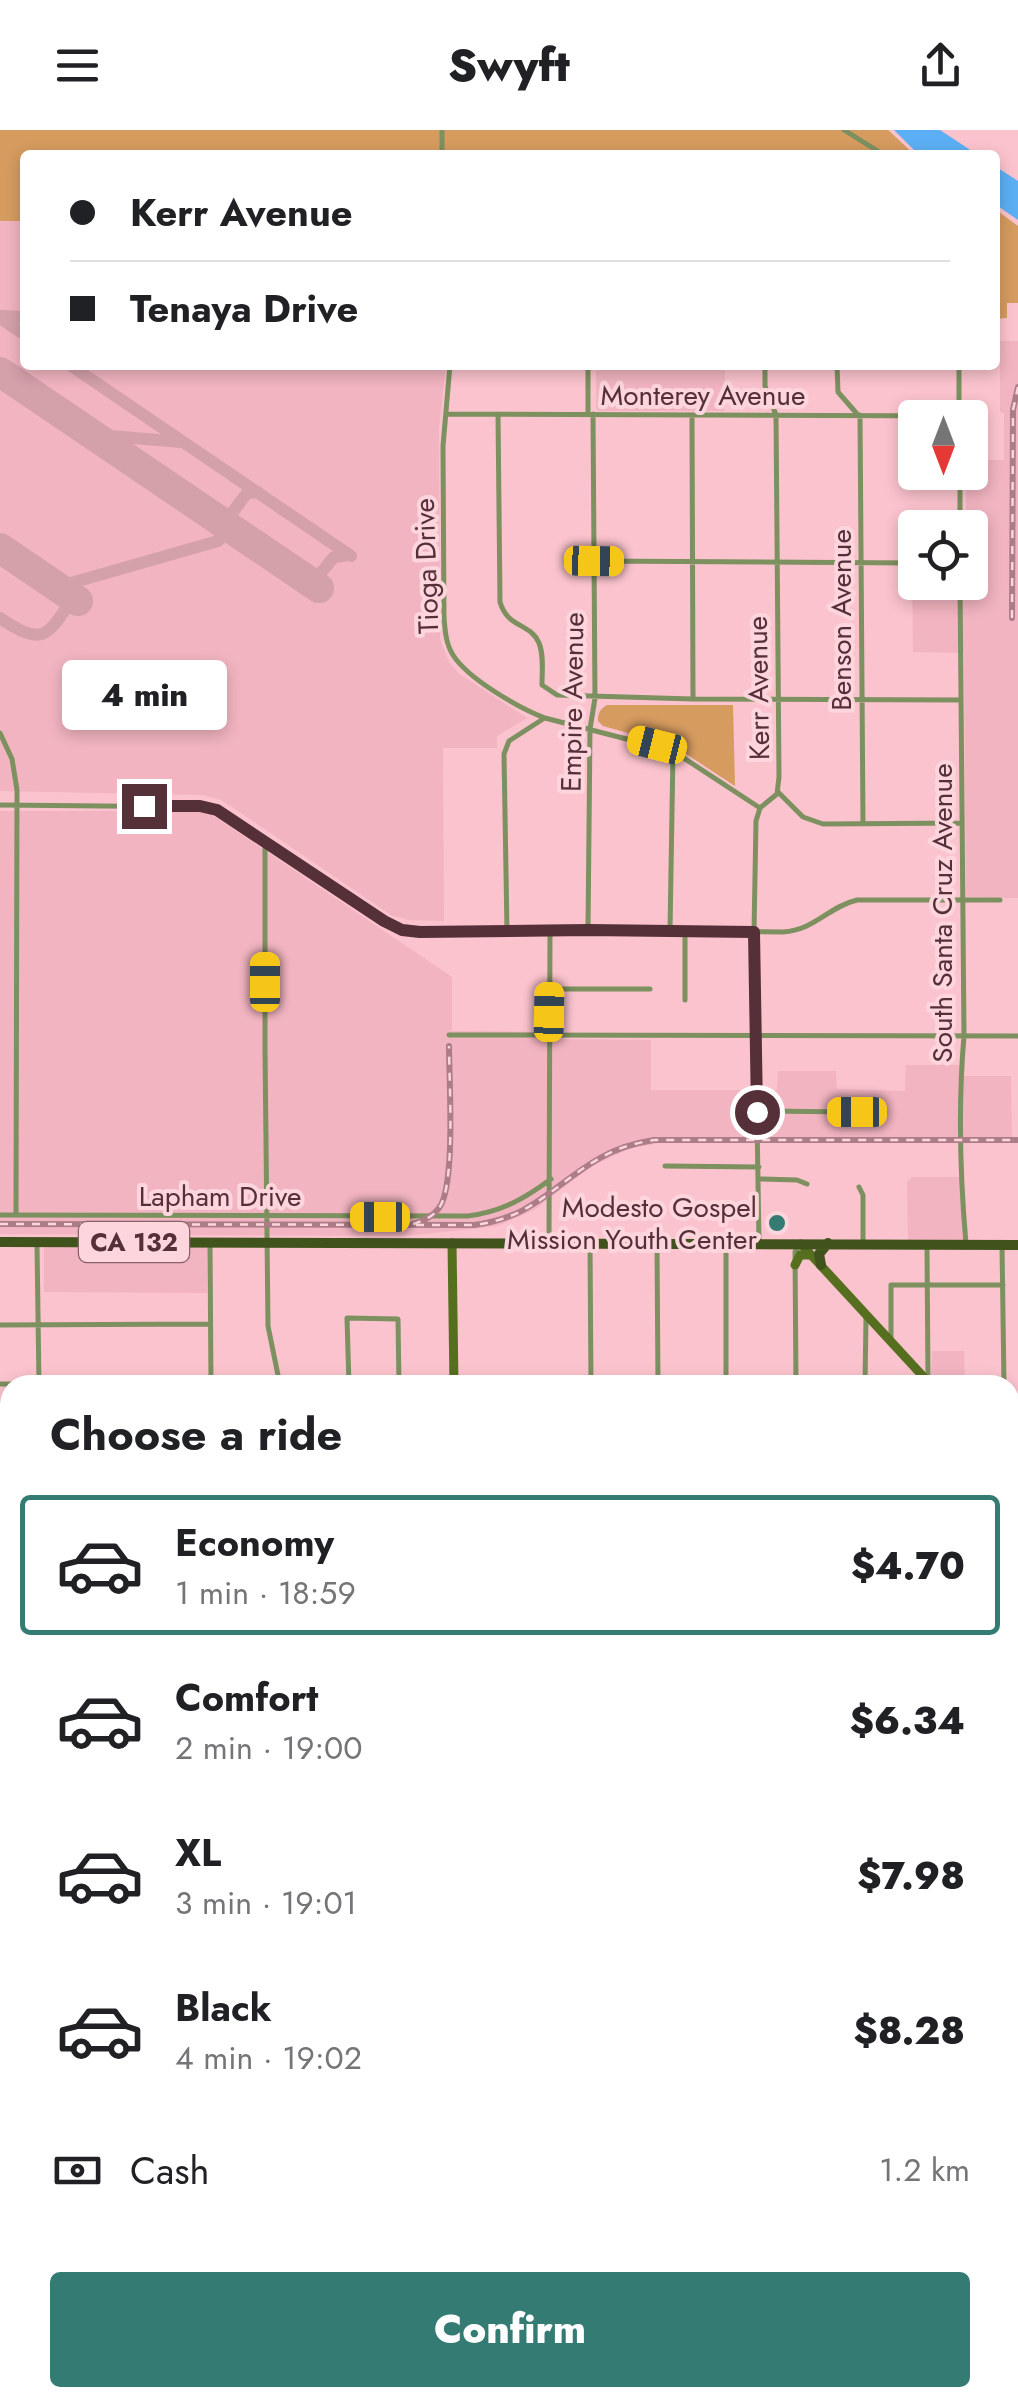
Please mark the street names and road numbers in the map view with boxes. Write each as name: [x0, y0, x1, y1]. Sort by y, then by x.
street label: Monterey Avenue: [601, 375, 805, 416]
street label: Tioga Drive: [404, 497, 449, 634]
street label: Benson Avenue: [821, 529, 862, 711]
street label: Empire Avenue: [550, 612, 595, 792]
street label: Kerr Avenue: [737, 616, 780, 760]
street label: South Santa Cruz Avenue: [922, 763, 963, 1063]
street label: Lapham Drive: [139, 1176, 301, 1217]
road number: CA 132: [79, 1222, 189, 1262]

